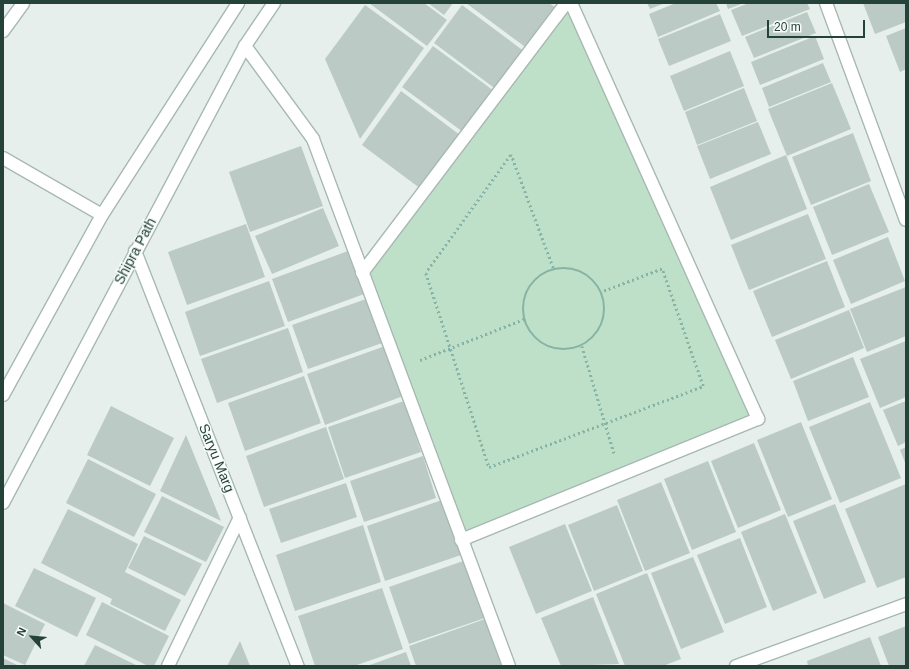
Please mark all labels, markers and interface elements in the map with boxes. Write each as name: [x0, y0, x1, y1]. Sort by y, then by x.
scale bar: [769, 12, 867, 38]
text: 20 m: [774, 20, 801, 34]
street label: Shipra Path: [110, 215, 160, 287]
street label: Saryu Marg: [196, 421, 238, 495]
north arrow: [12, 617, 52, 657]
text: N: [14, 625, 28, 638]

